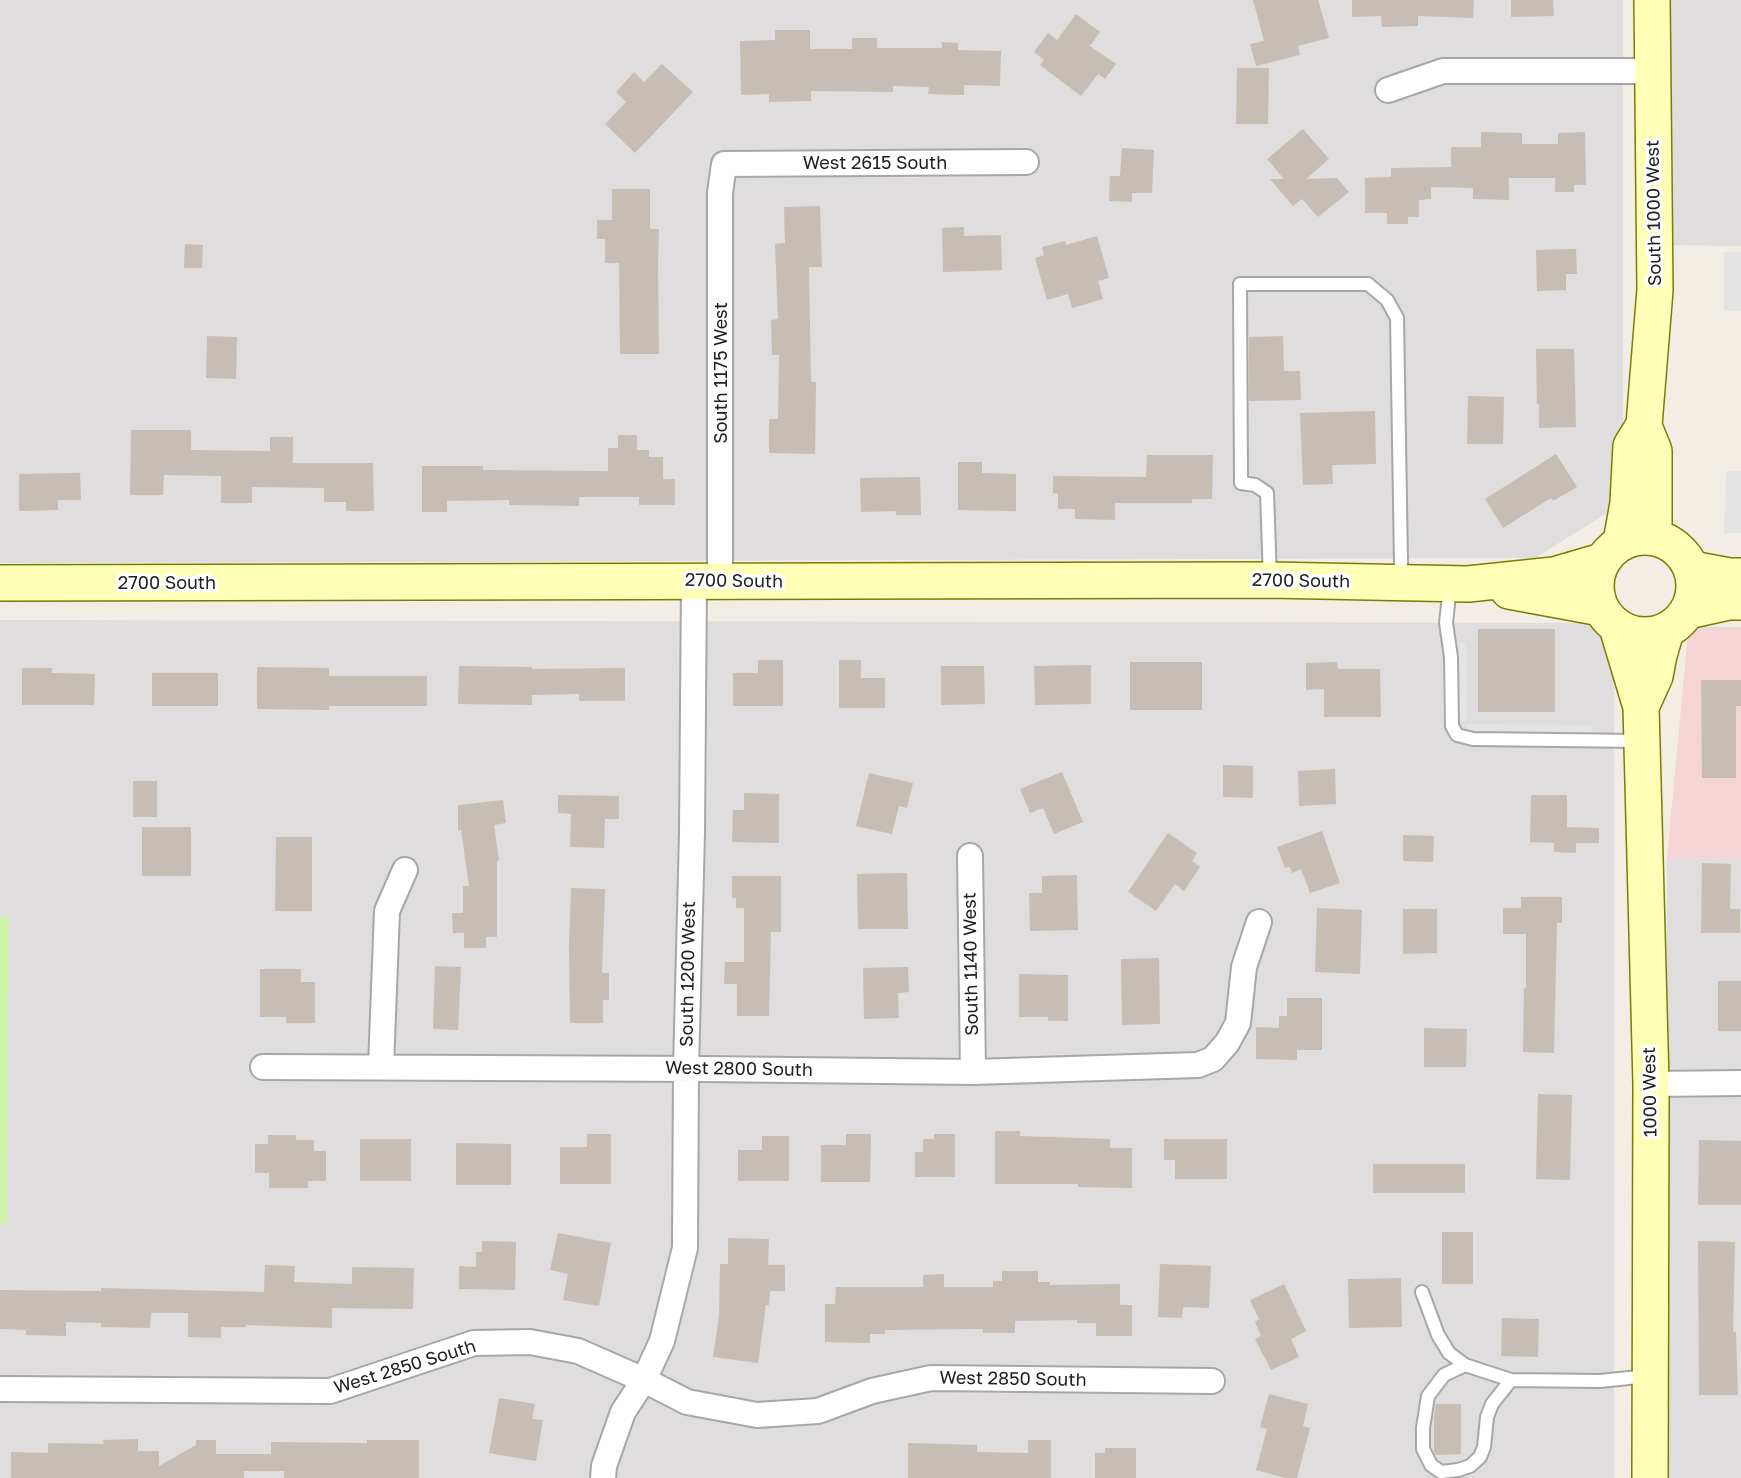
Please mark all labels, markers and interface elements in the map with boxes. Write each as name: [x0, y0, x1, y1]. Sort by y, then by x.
street label: South 1000 West: [1642, 140, 1666, 286]
street label: West 2615 South: [803, 152, 947, 174]
street label: South 1175 West: [710, 302, 732, 444]
street label: 2700 South: [685, 569, 783, 593]
street label: 2700 South: [1252, 569, 1350, 593]
street label: 2700 South: [118, 572, 216, 594]
street label: South 1140 West: [959, 892, 983, 1036]
street label: South 1200 West: [676, 901, 700, 1047]
street label: 1000 West: [1638, 1047, 1662, 1137]
street label: West 2800 South: [665, 1057, 813, 1081]
street label: West 2850 South: [331, 1335, 479, 1399]
street label: West 2850 South: [939, 1367, 1087, 1391]

